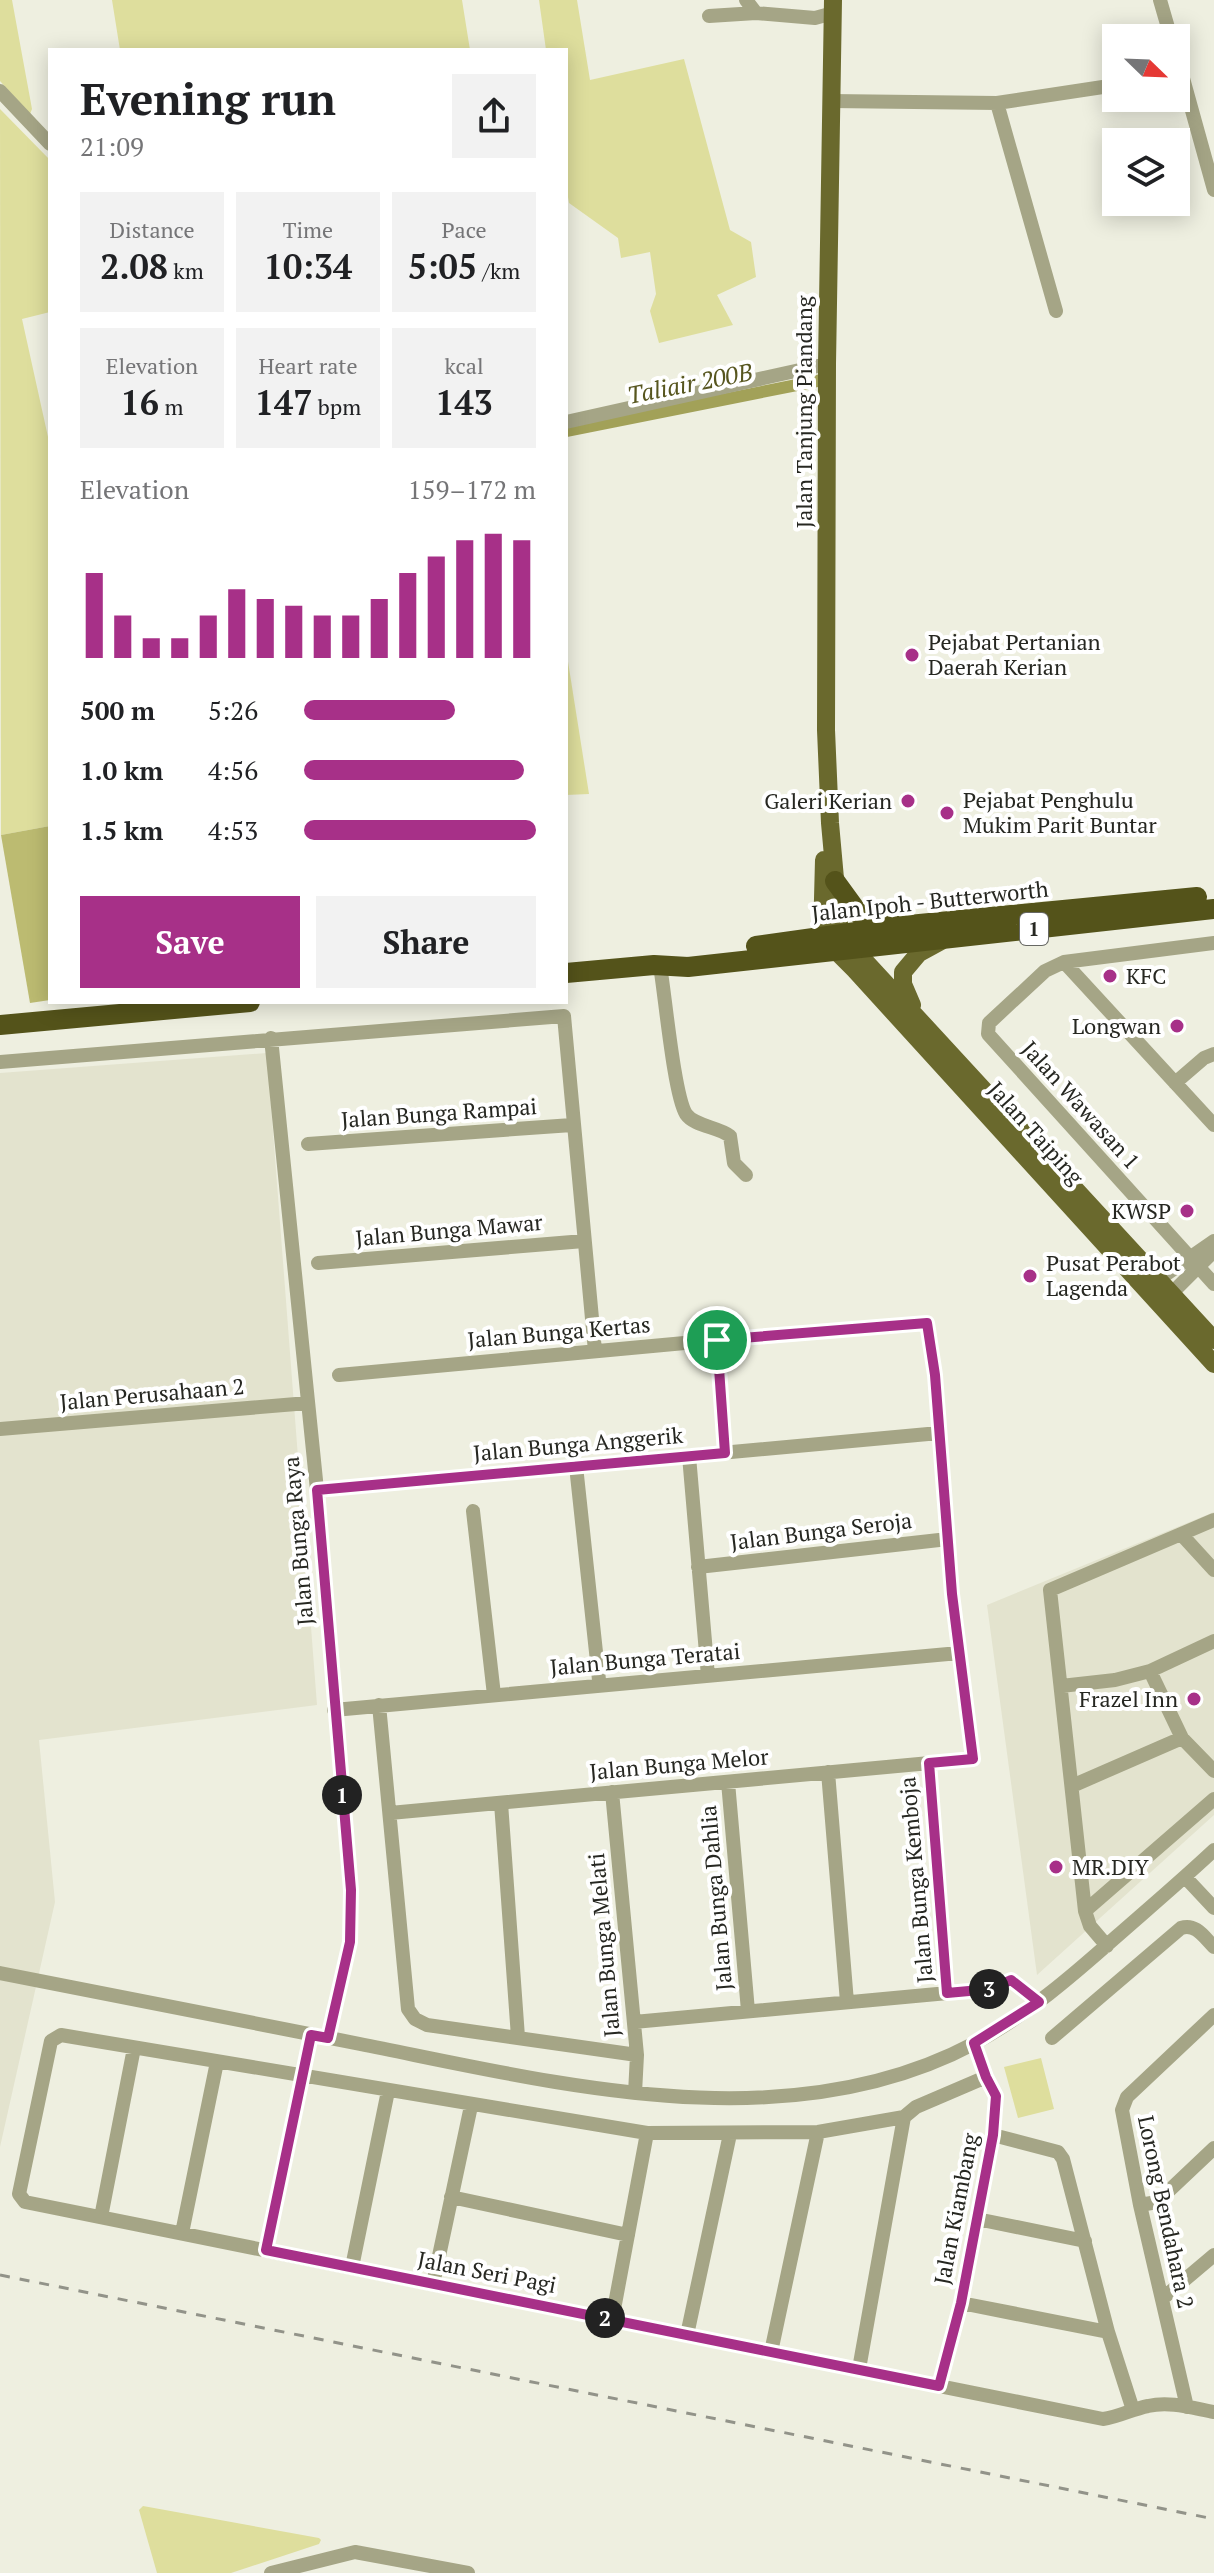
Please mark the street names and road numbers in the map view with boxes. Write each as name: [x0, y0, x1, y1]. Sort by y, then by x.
street label: Jalan Tanjung Piandang: [789, 295, 818, 528]
street label: Jalan Ipoh - Butterworth: [810, 874, 1050, 927]
road number: 1: [1020, 913, 1048, 945]
street label: Jalan Wawasan 1: [1016, 1034, 1147, 1175]
street label: Jalan Taiping: [982, 1075, 1091, 1191]
street label: Jalan Bunga Rampai: [340, 1091, 538, 1134]
street label: Jalan Bunga Mawar: [354, 1207, 544, 1252]
street label: Jalan Bunga Kertas: [466, 1309, 652, 1354]
street label: Jalan Perusahaan 2: [58, 1371, 246, 1416]
street label: Jalan Bunga Anggerik: [472, 1420, 685, 1467]
street label: Jalan Bunga Raya: [276, 1455, 319, 1627]
street label: Jalan Bunga Seroja: [728, 1505, 913, 1556]
street label: Jalan Bunga Teratai: [549, 1636, 741, 1681]
street label: Jalan Bunga Melor: [588, 1741, 770, 1786]
street label: Jalan Bunga Kemboja: [892, 1776, 939, 1984]
street label: Jalan Bunga Dahlia: [693, 1804, 738, 1992]
street label: Jalan Bunga Melati: [581, 1852, 626, 2038]
street label: Lorong Bendahara 2: [1132, 2113, 1201, 2311]
street label: Jalan Kiambang: [927, 2130, 984, 2287]
street label: Jalan Seri Pagi: [415, 2244, 559, 2299]

